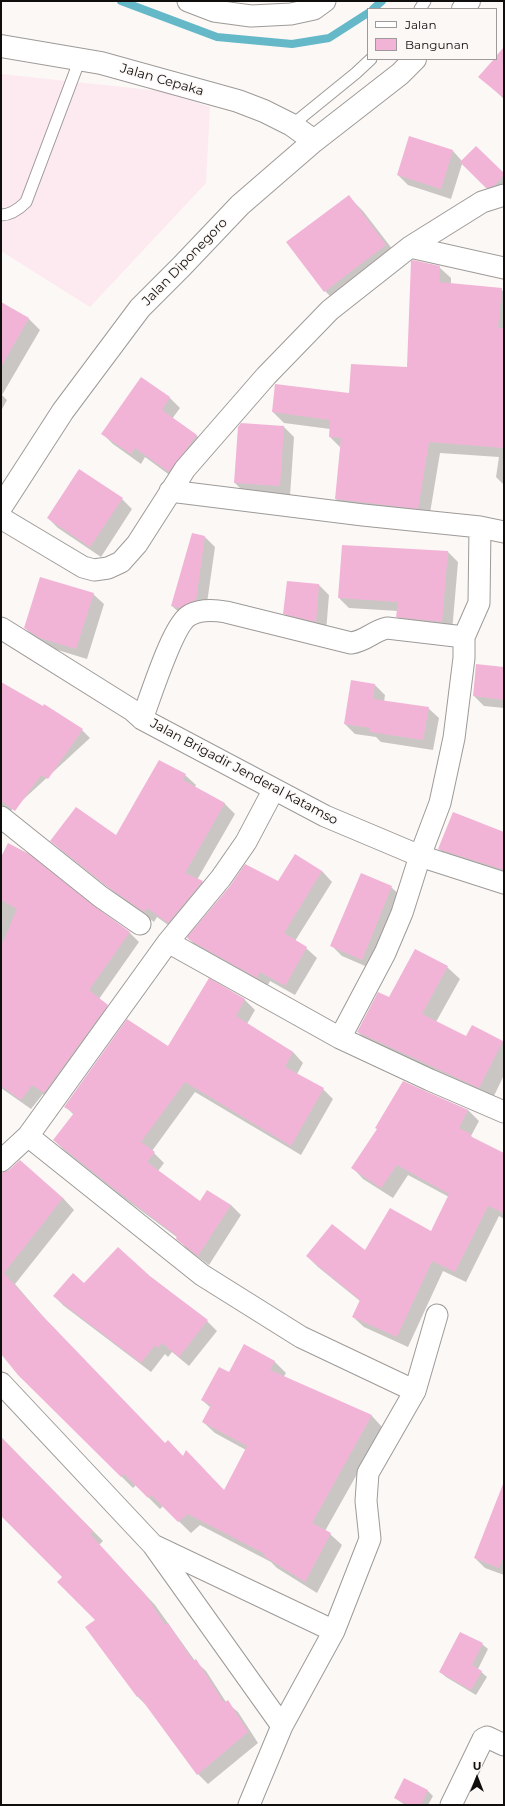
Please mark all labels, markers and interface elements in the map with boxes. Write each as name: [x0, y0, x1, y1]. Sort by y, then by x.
legend: [367, 8, 497, 60]
text: Jalan: [405, 17, 437, 32]
text: Bangunan: [405, 37, 469, 52]
street label: Jalan Cepaka: [118, 61, 206, 99]
street label: Jalan Diponegoro: [139, 215, 231, 309]
street label: Jalan Brigadir Jenderal Katamso: [148, 716, 340, 828]
north arrow: [457, 1758, 497, 1798]
text: U: [473, 1759, 481, 1773]

